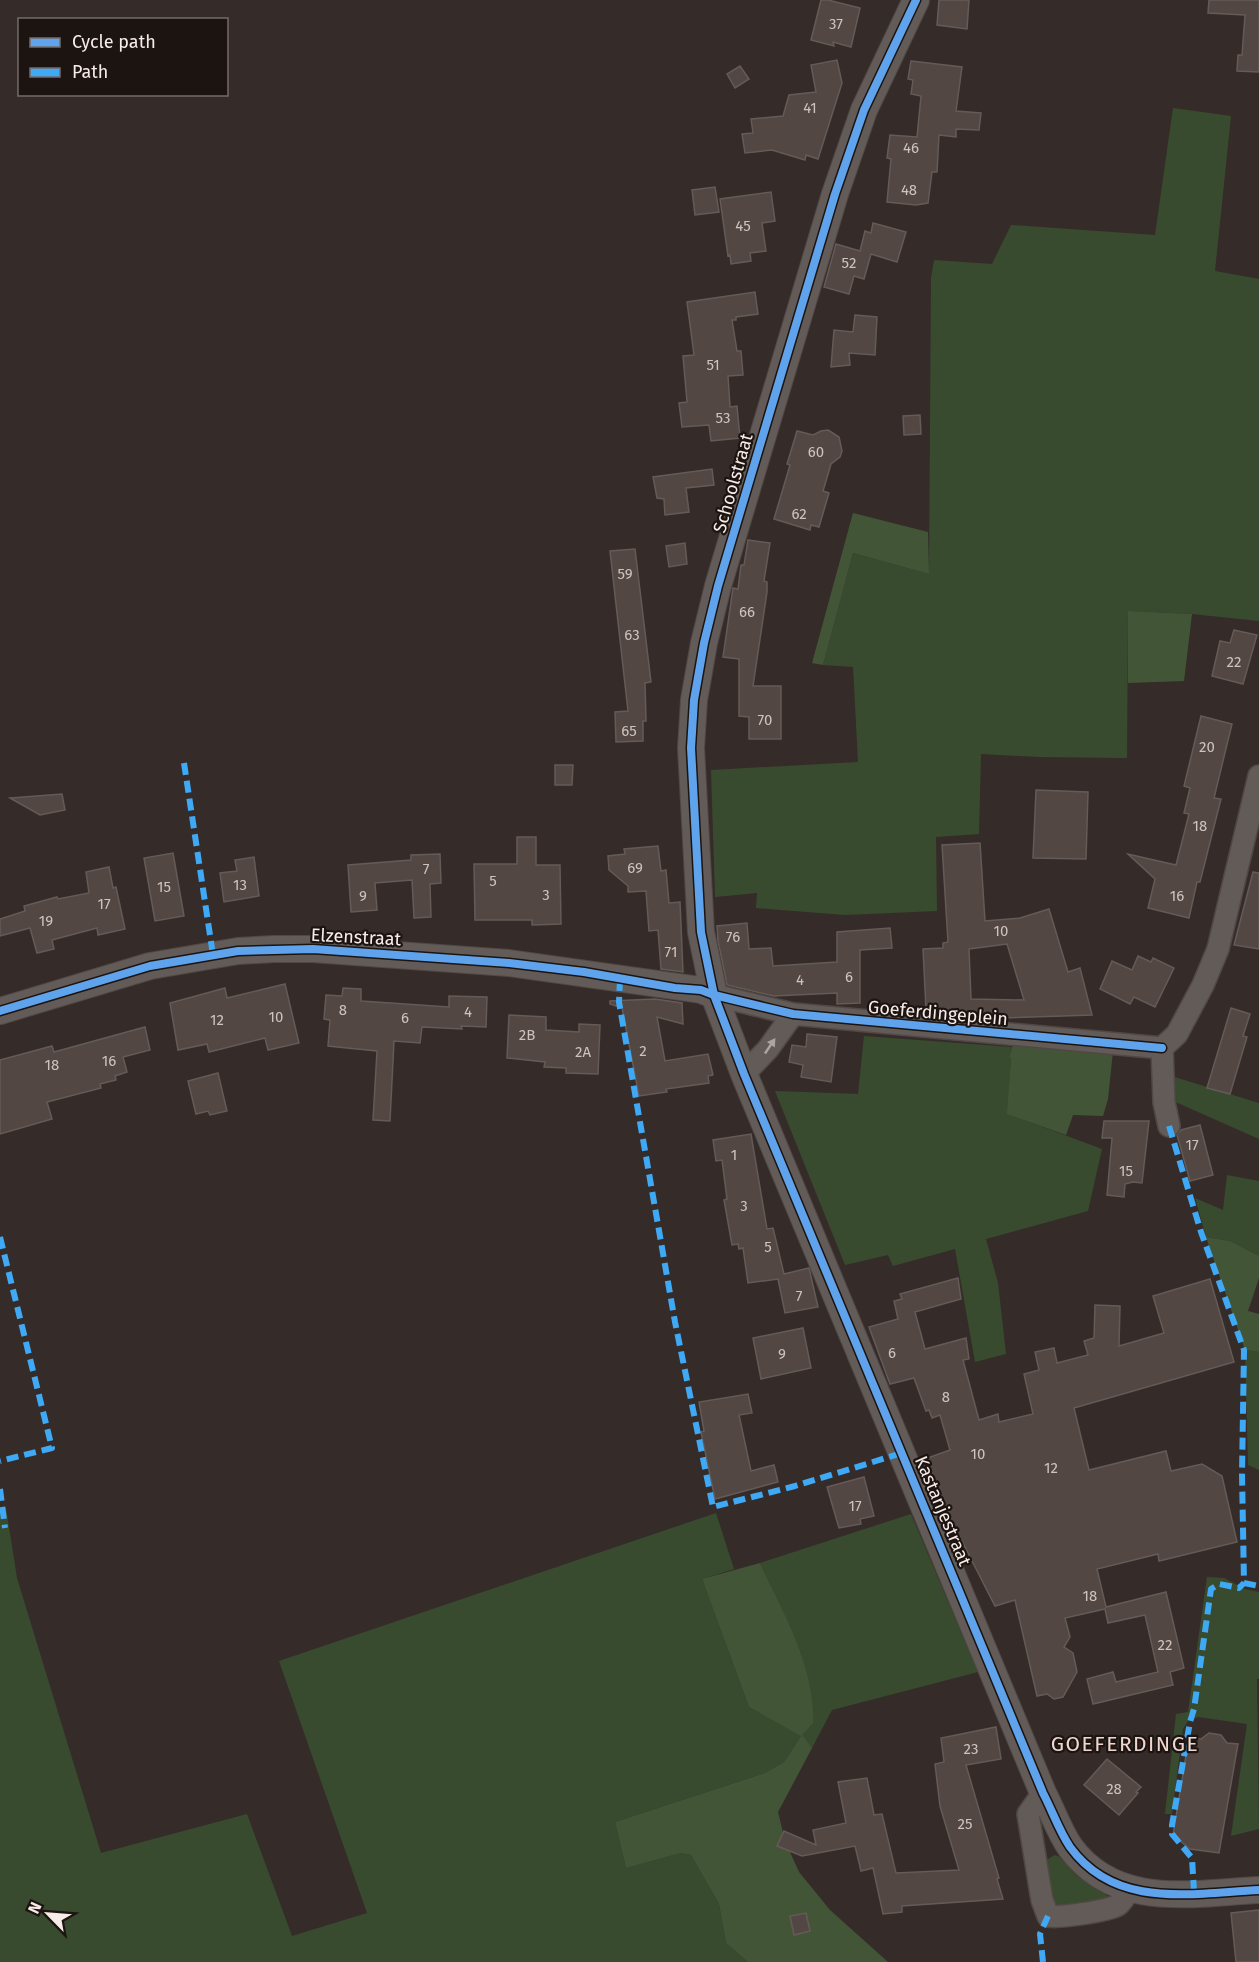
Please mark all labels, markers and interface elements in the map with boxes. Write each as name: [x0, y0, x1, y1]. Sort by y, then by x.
house number: 37: [829, 15, 843, 33]
legend: [18, 18, 228, 96]
text: Cycle path: [72, 31, 156, 53]
text: Path: [72, 61, 108, 83]
house number: 41: [803, 99, 817, 117]
house number: 46: [903, 139, 919, 157]
house number: 48: [901, 181, 917, 199]
house number: 45: [735, 217, 751, 235]
house number: 52: [842, 254, 856, 272]
house number: 51: [706, 356, 720, 374]
house number: 53: [716, 409, 730, 427]
street label: Schoolstraat: [708, 430, 758, 535]
house number: 60: [808, 443, 824, 461]
house number: 62: [791, 505, 807, 523]
house number: 59: [617, 565, 633, 583]
house number: 66: [739, 603, 755, 621]
house number: 63: [624, 626, 640, 644]
house number: 22: [1227, 653, 1241, 671]
house number: 70: [758, 711, 772, 729]
house number: 65: [621, 722, 637, 740]
house number: 20: [1199, 738, 1215, 756]
house number: 18: [1193, 817, 1207, 835]
house number: 69: [627, 859, 643, 877]
house number: 7: [423, 860, 430, 878]
house number: 5: [489, 872, 497, 890]
house number: 13: [233, 876, 247, 894]
house number: 15: [157, 878, 171, 896]
house number: 3: [542, 886, 550, 904]
house number: 9: [359, 887, 367, 905]
house number: 16: [1170, 887, 1184, 905]
house number: 17: [97, 895, 111, 913]
house number: 19: [39, 912, 53, 930]
house number: 10: [994, 922, 1008, 940]
street label: Elzenstraat: [310, 924, 402, 950]
house number: 76: [726, 928, 740, 946]
house number: 71: [665, 943, 677, 961]
house number: 6: [845, 968, 853, 986]
house number: 4: [796, 971, 804, 989]
street label: Goeferdingeplein: [867, 996, 1009, 1030]
house number: 8: [339, 1001, 347, 1019]
house number: 4: [464, 1003, 472, 1021]
house number: 10: [269, 1008, 283, 1026]
house number: 6: [401, 1009, 409, 1027]
house number: 12: [210, 1011, 224, 1029]
house number: 2B: [519, 1026, 535, 1044]
one-way arrow: [764, 1038, 776, 1054]
house number: 2: [639, 1042, 647, 1060]
house number: 2A: [575, 1043, 591, 1061]
house number: 16: [102, 1052, 116, 1070]
house number: 18: [45, 1056, 59, 1074]
house number: 17: [1185, 1136, 1199, 1154]
house number: 1: [731, 1146, 737, 1164]
house number: 15: [1119, 1162, 1133, 1180]
house number: 3: [740, 1197, 748, 1215]
house number: 5: [764, 1238, 772, 1256]
house number: 7: [796, 1287, 803, 1305]
house number: 6: [888, 1344, 896, 1362]
house number: 9: [778, 1345, 786, 1363]
house number: 8: [942, 1388, 950, 1406]
house number: 10: [971, 1445, 985, 1463]
street label: Kastanjestraat: [910, 1453, 976, 1570]
house number: 12: [1044, 1459, 1058, 1477]
house number: 17: [848, 1497, 862, 1515]
house number: 18: [1083, 1587, 1097, 1605]
house number: 22: [1158, 1636, 1172, 1654]
district label: GOEFERDINGE: [1051, 1731, 1199, 1757]
house number: 23: [964, 1740, 978, 1758]
house number: 28: [1106, 1780, 1122, 1798]
house number: 25: [958, 1815, 972, 1833]
north arrow: [18, 1884, 78, 1944]
text: N: [24, 1899, 46, 1917]

